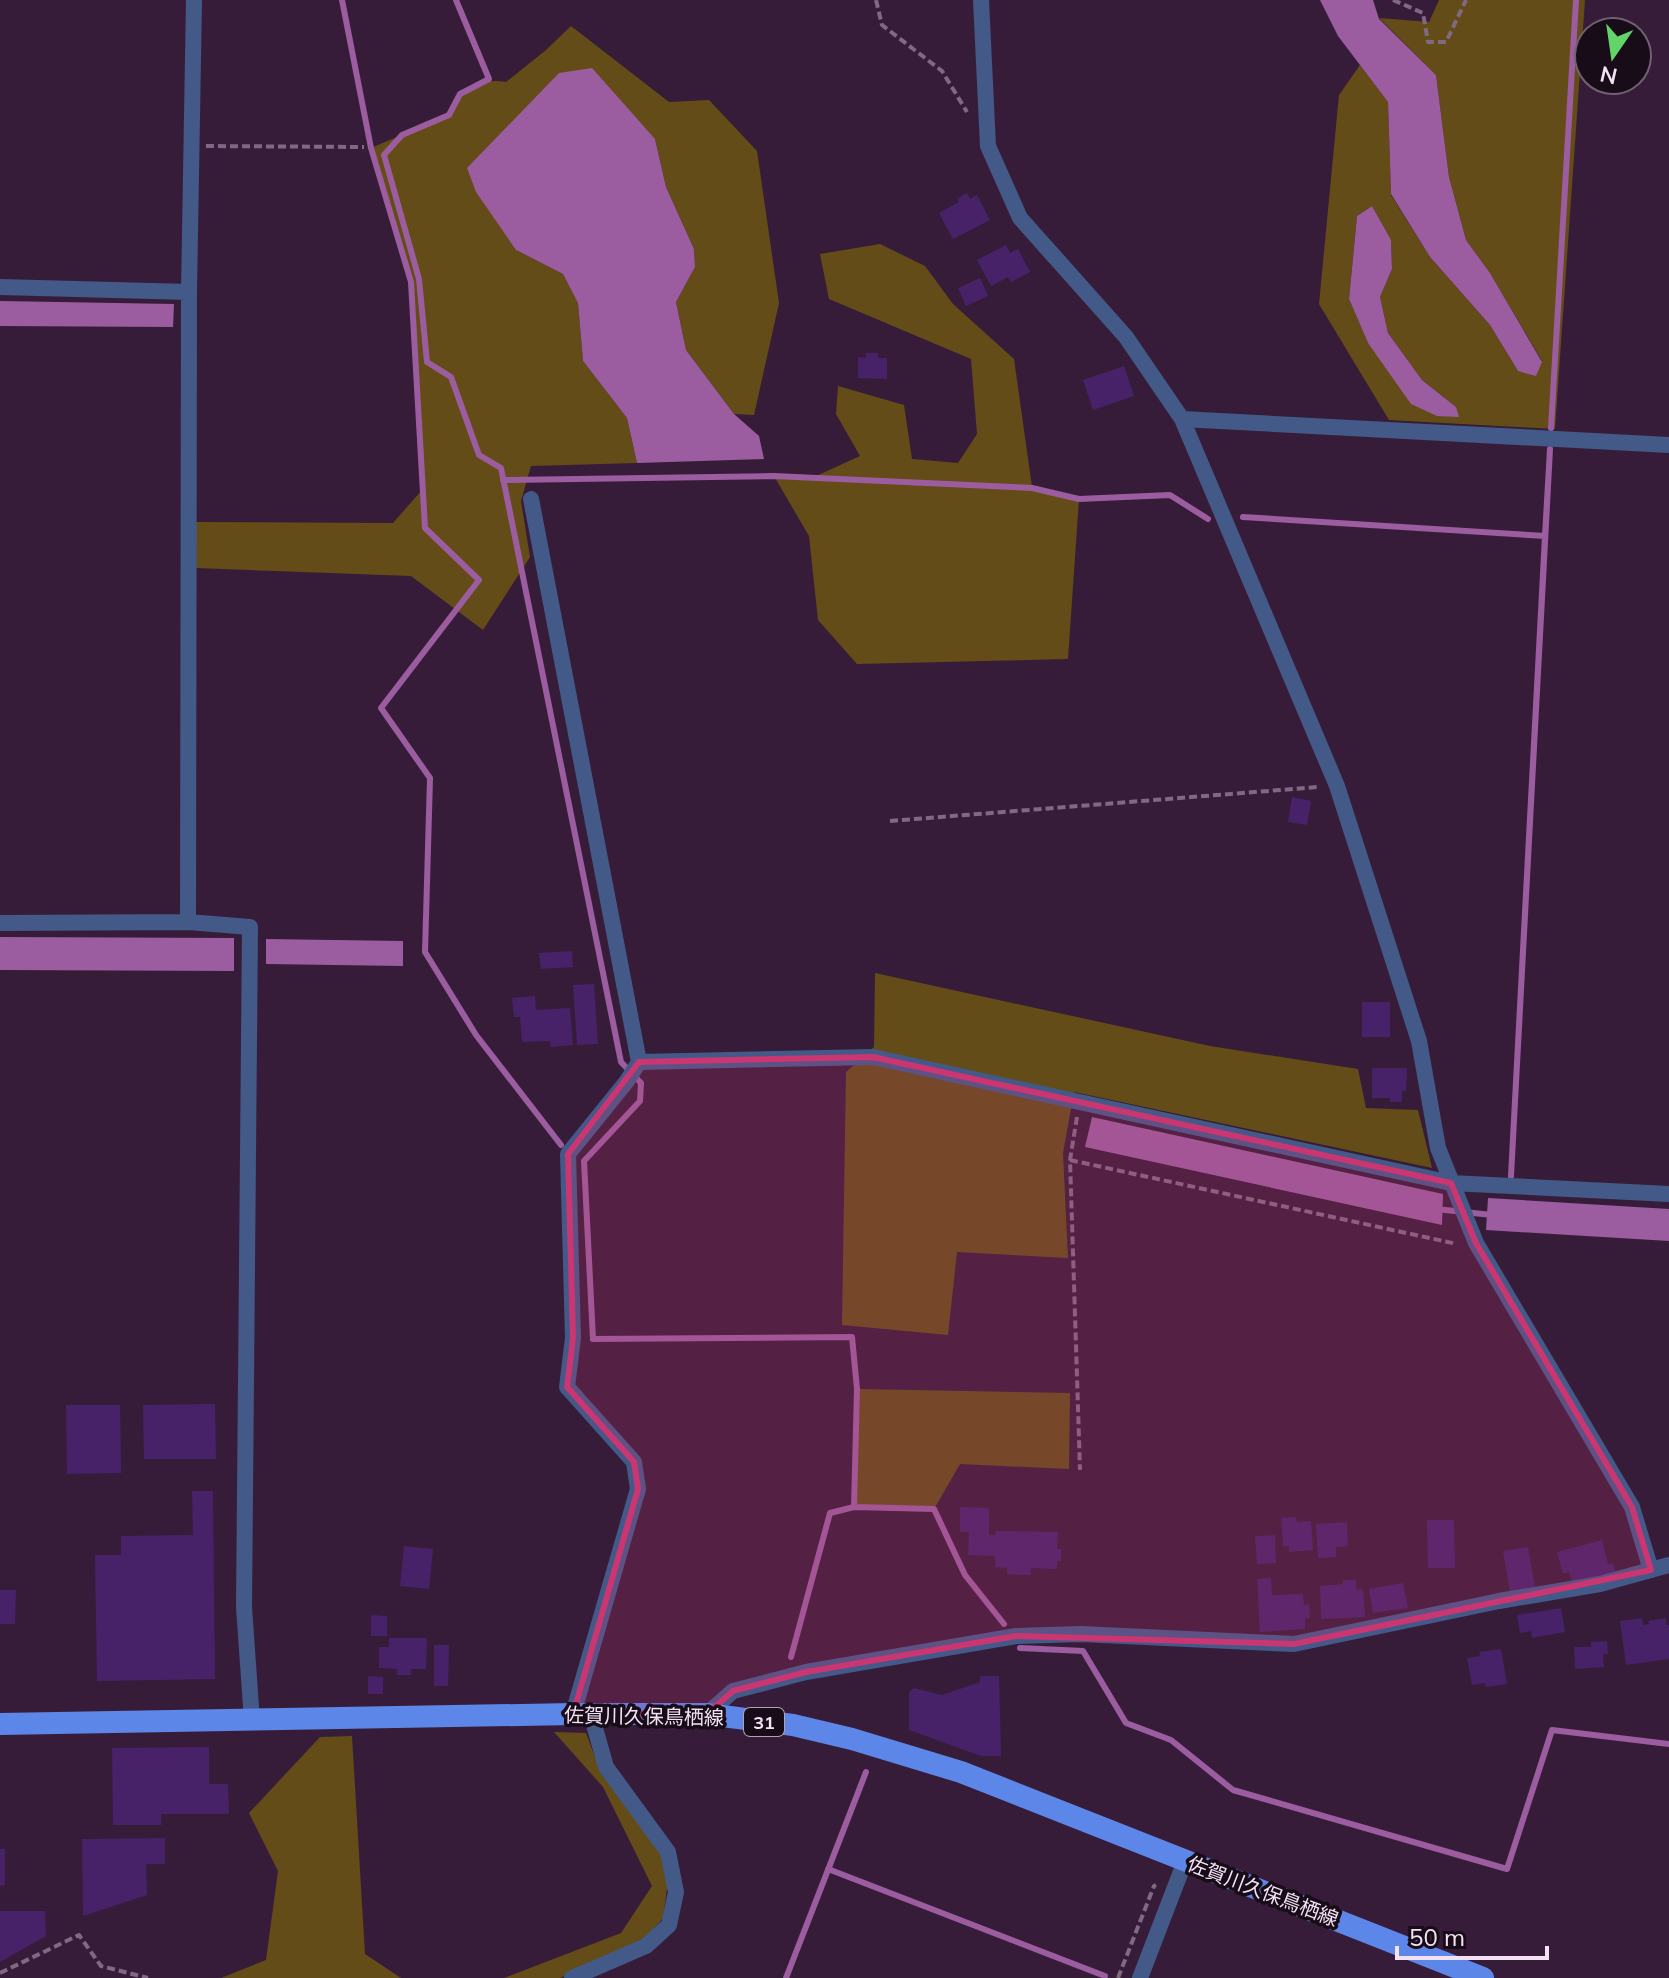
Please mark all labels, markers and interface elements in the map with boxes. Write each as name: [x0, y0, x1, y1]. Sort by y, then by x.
north arrow: [1573, 16, 1653, 96]
text: N: [1597, 60, 1620, 91]
street label: 佐賀川久保鳥栖線: [564, 1702, 724, 1730]
road number: 31: [744, 1708, 784, 1736]
street label: 佐賀川久保鳥栖線: [1184, 1851, 1342, 1931]
scale bar: [1397, 1910, 1547, 1960]
text: 50 m: [1409, 1922, 1465, 1952]

